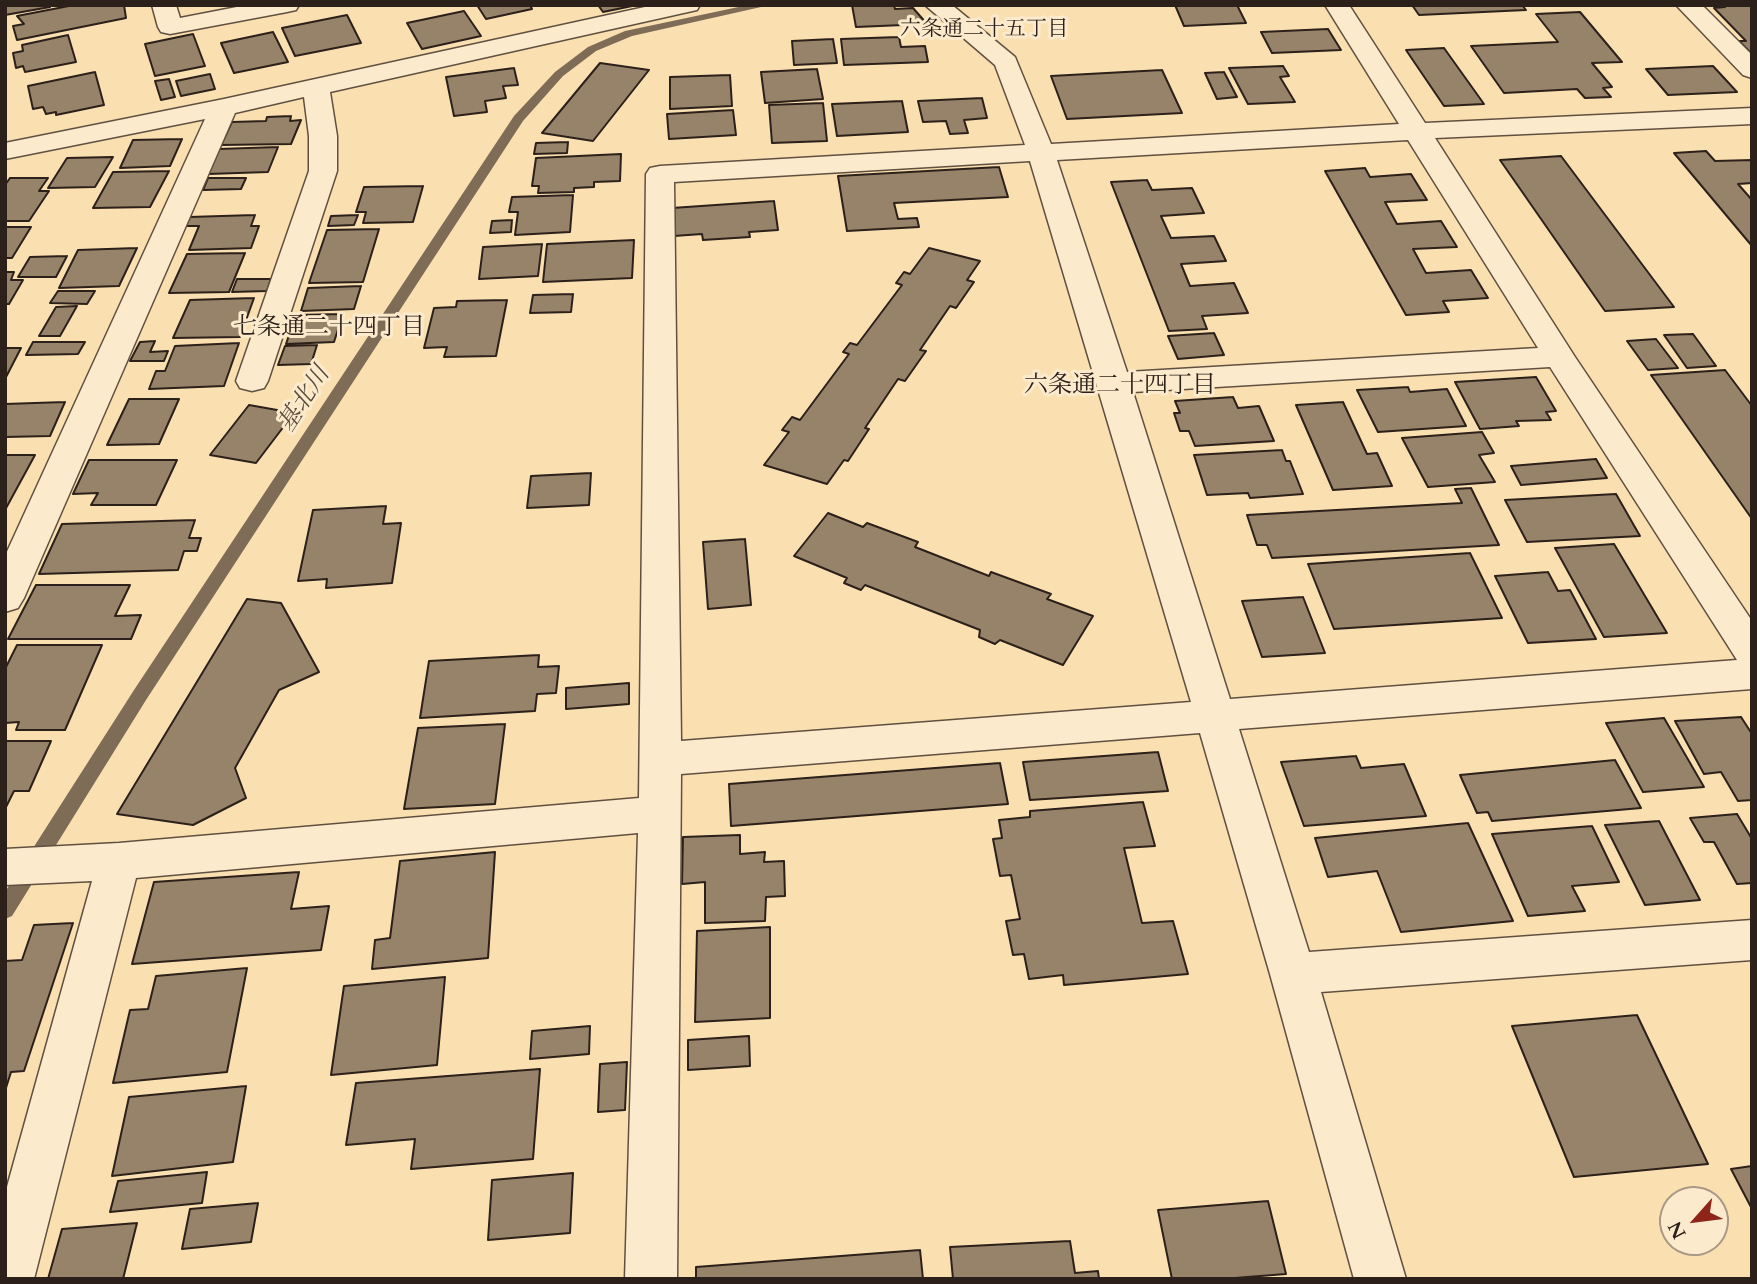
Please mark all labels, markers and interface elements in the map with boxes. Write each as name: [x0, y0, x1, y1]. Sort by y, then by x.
district label: 六条通二十五丁目: [900, 17, 1068, 43]
district label: 七条通二十四丁目: [233, 314, 425, 342]
water label: 基北川: [273, 362, 337, 438]
district label: 六条通二十四丁目: [1024, 372, 1216, 400]
north arrow: [1659, 1186, 1729, 1256]
text: N: [1662, 1217, 1693, 1243]

